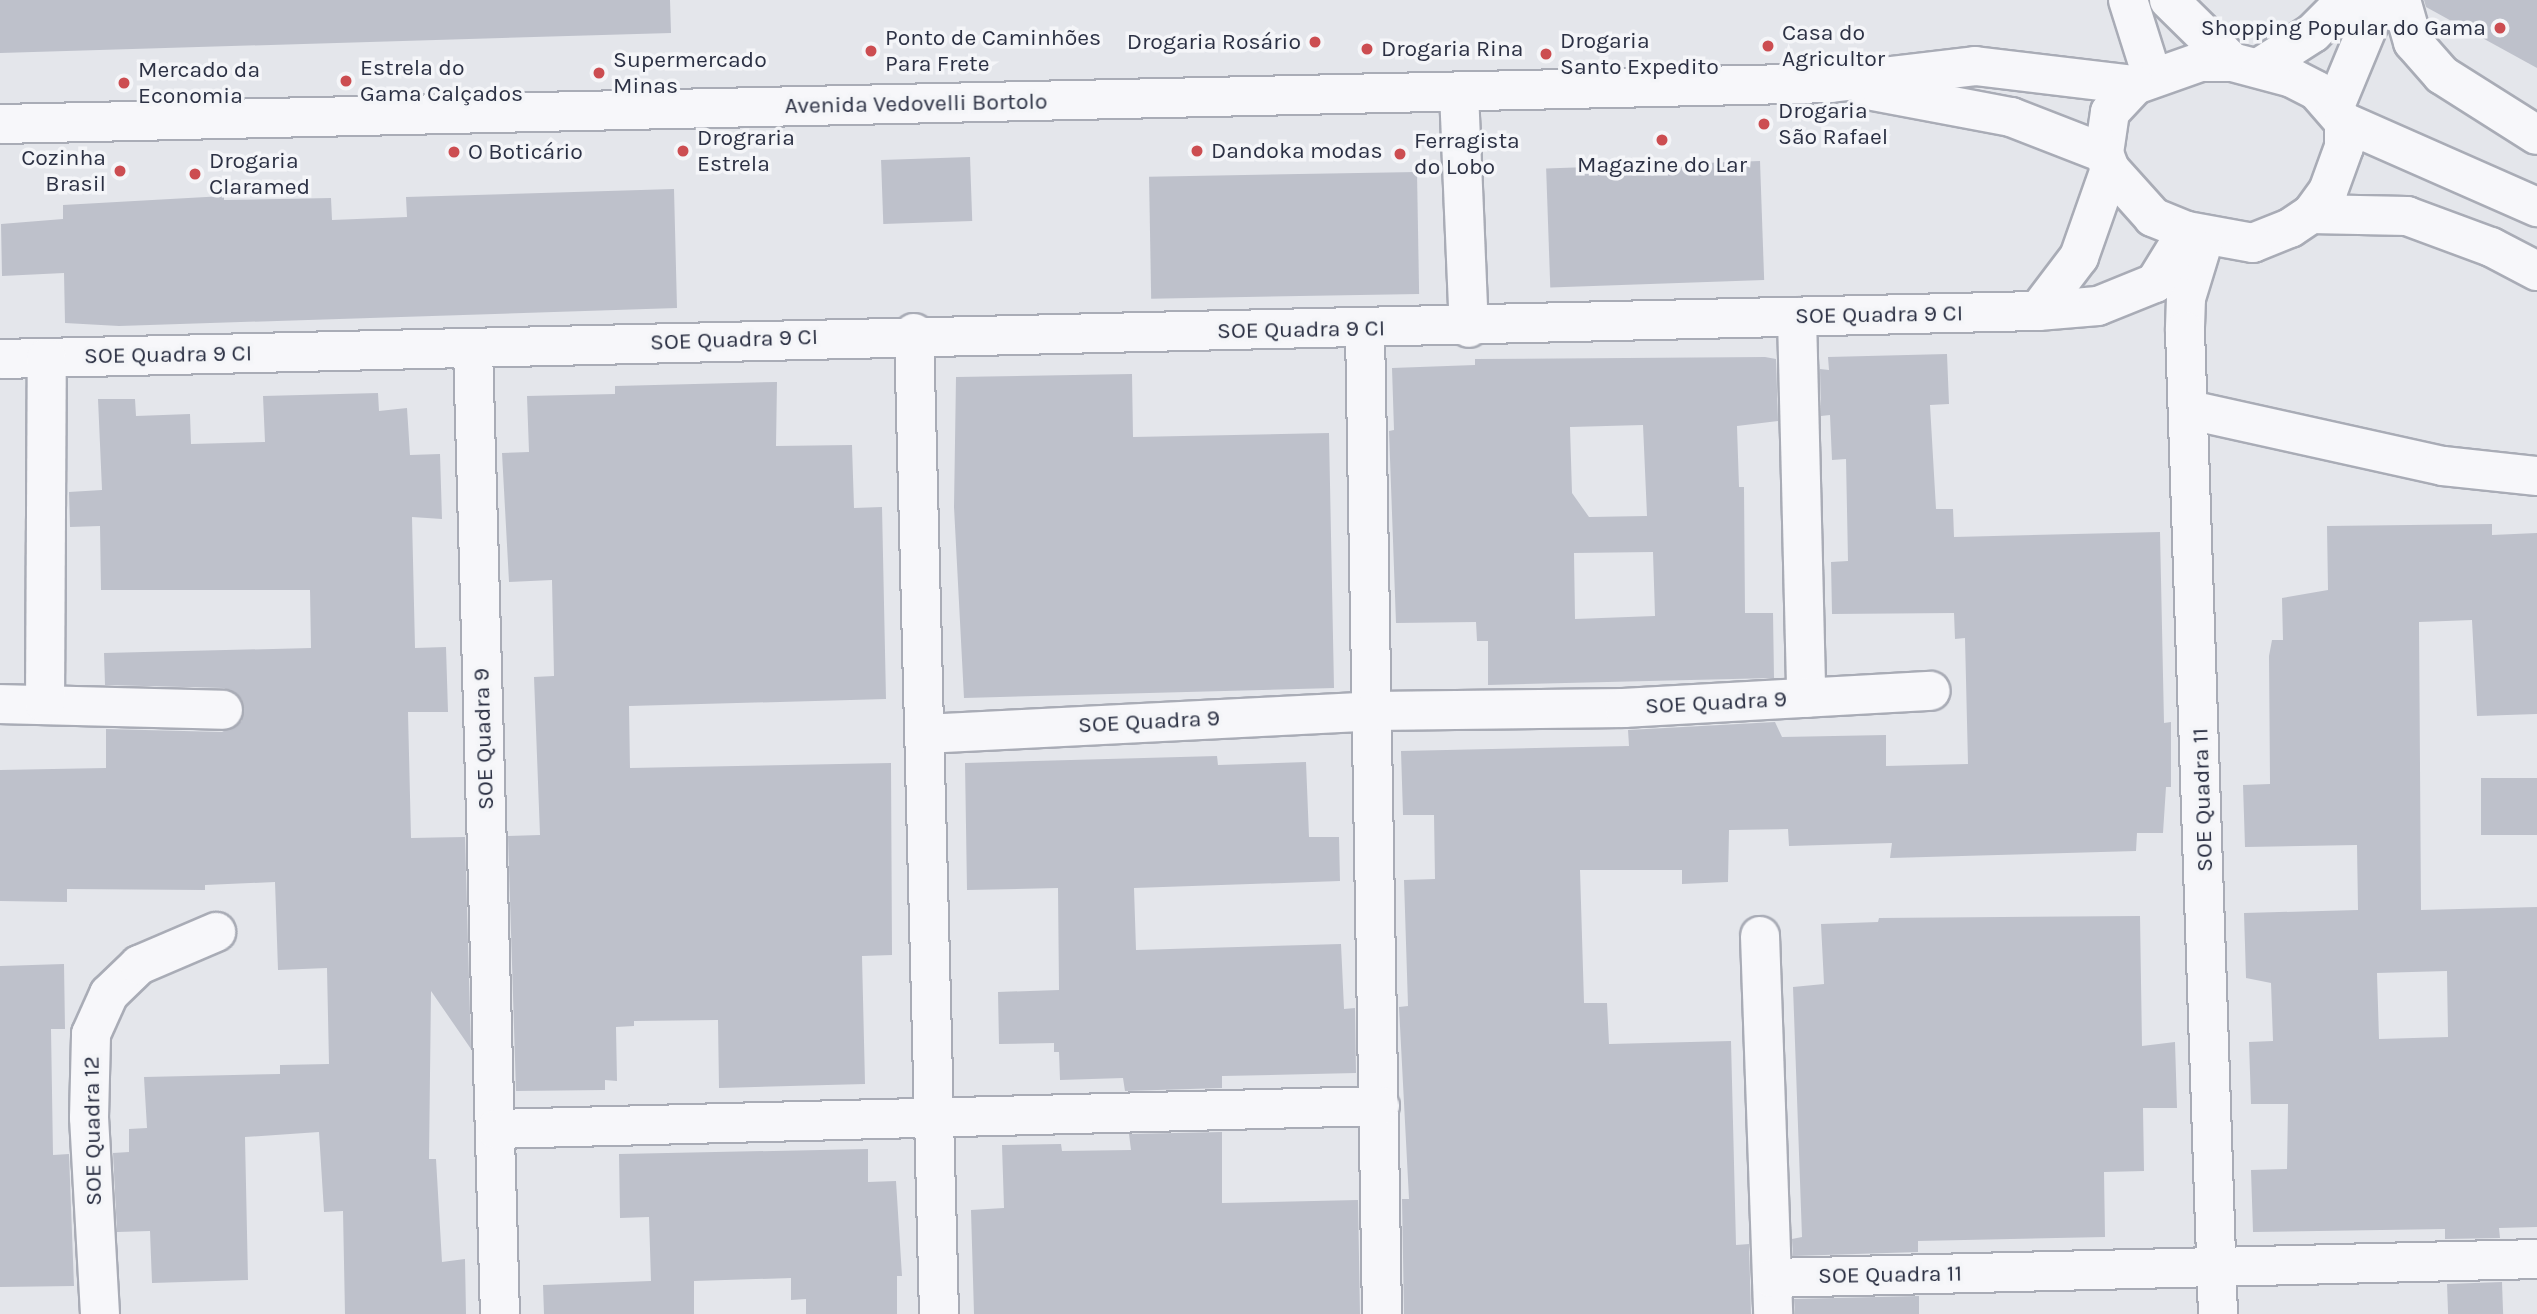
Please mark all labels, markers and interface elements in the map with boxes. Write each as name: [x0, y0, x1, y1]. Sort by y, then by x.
place label: Shopping Popular do Gama: [2201, 14, 2486, 42]
place label: Casa do Agricultor: [1782, 19, 1885, 73]
marker: Shopping Popular do Gama: [2492, 20, 2508, 36]
place label: Ponto de Caminhões Para Frete: [885, 24, 1101, 78]
place label: Drogaria Santo Expedito: [1560, 27, 1719, 81]
place label: Drogaria Rosário: [1127, 28, 1301, 56]
marker: Drogaria Rosário: [1307, 34, 1323, 50]
place label: Drogaria Rina: [1381, 35, 1523, 63]
marker: Casa do Agricultor: [1760, 38, 1776, 54]
marker: Drogaria Rina: [1359, 41, 1375, 57]
marker: Ponto de Caminhões Para Frete: [863, 43, 879, 59]
place label: Supermercado Minas: [613, 46, 767, 100]
marker: Drogaria Santo Expedito: [1538, 46, 1554, 62]
place label: Estrela do Gama Calçados: [360, 54, 523, 108]
place label: Mercado da Economia: [138, 56, 260, 110]
marker: Supermercado Minas: [591, 65, 607, 81]
marker: Estrela do Gama Calçados: [338, 73, 354, 89]
marker: Mercado da Economia: [116, 75, 132, 91]
street label: Avenida Vedovelli Bortolo: [784, 88, 1048, 120]
place label: Drogaria São Rafael: [1778, 97, 1888, 151]
marker: Drogaria São Rafael: [1756, 116, 1772, 132]
place label: Drograria Estrela: [697, 124, 795, 178]
place label: Ferragista do Lobo: [1414, 127, 1520, 181]
marker: Magazine do Lar: [1654, 132, 1670, 148]
place label: Dandoka modas: [1211, 137, 1382, 165]
place label: O Boticário: [468, 138, 583, 166]
marker: Drograria Estrela: [675, 143, 691, 159]
marker: Dandoka modas: [1189, 143, 1205, 159]
place label: Cozinha Brasil: [21, 144, 106, 198]
marker: O Boticário: [446, 144, 462, 160]
marker: Ferragista do Lobo: [1392, 146, 1408, 162]
place label: Drogaria Claramed: [209, 147, 310, 201]
place label: Magazine do Lar: [1577, 151, 1747, 179]
marker: Cozinha Brasil: [112, 163, 128, 179]
marker: Drogaria Claramed: [187, 166, 203, 182]
street label: SOE Quadra 9 CI: [1795, 300, 1963, 330]
street label: SOE Quadra 9 CI: [1217, 315, 1385, 345]
street label: SOE Quadra 9 CI: [650, 323, 818, 357]
street label: SOE Quadra 9 CI: [84, 340, 252, 370]
street label: SOE Quadra 9: [468, 668, 500, 810]
street label: SOE Quadra 9: [1644, 686, 1788, 720]
street label: SOE Quadra 9: [1077, 705, 1221, 739]
street label: SOE Quadra 11: [2187, 728, 2219, 872]
street label: SOE Quadra 12: [78, 1056, 108, 1206]
street label: SOE Quadra 11: [1818, 1260, 1962, 1290]

